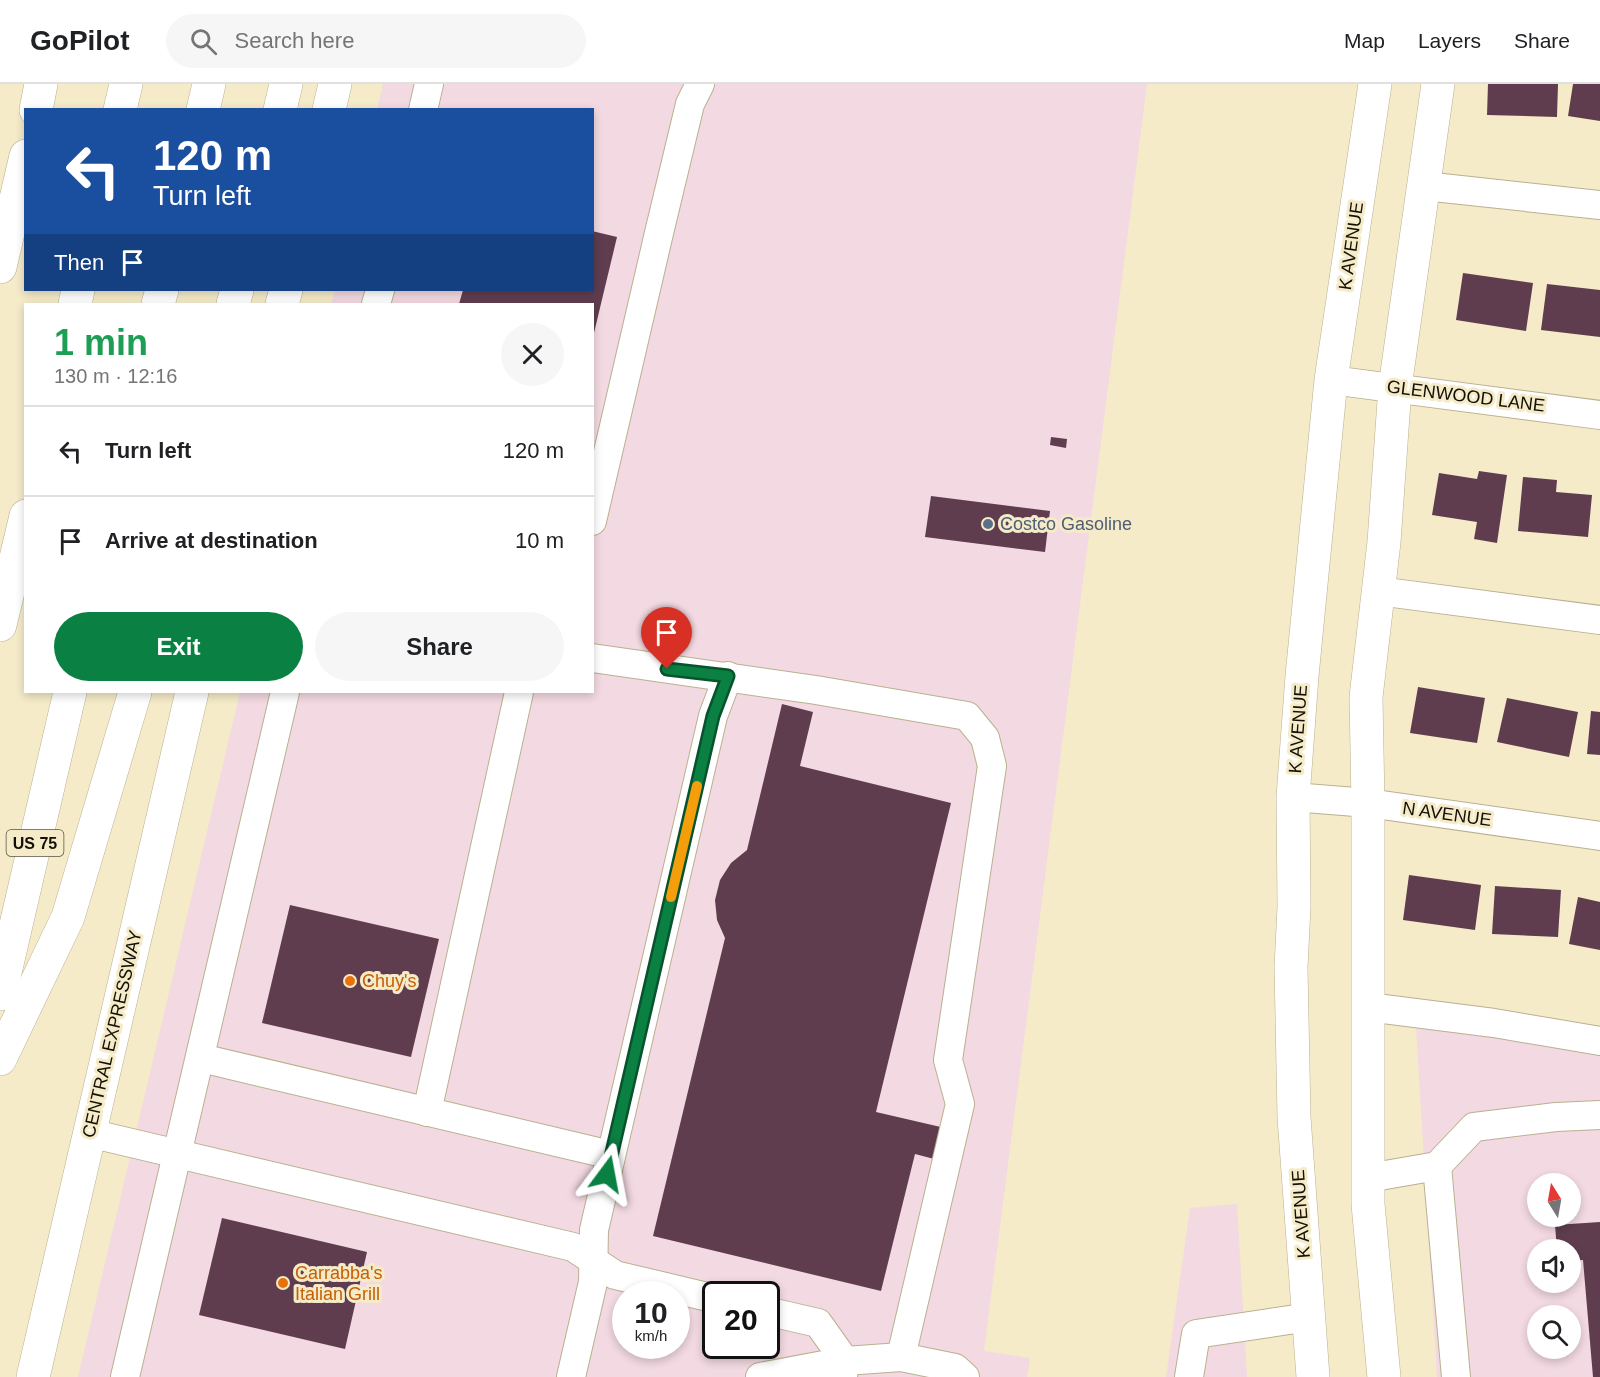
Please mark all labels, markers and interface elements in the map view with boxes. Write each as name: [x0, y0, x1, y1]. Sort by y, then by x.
search box: [166, 14, 586, 68]
text: GoPilot: [30, 25, 130, 56]
icon: search: [187, 25, 220, 58]
text: Search here: [235, 28, 354, 53]
text: Map: [1344, 29, 1385, 52]
text: Layers: [1418, 29, 1481, 52]
text: Share: [1514, 29, 1570, 52]
icon: left: [54, 132, 132, 210]
text: 120 m: [153, 132, 272, 179]
text: Turn left: [153, 181, 251, 211]
street label: K AVENUE: [1335, 201, 1367, 291]
icon: arrive: [116, 246, 149, 279]
text: Then: [54, 250, 104, 275]
text: 1 min: [54, 322, 148, 363]
button: close: [501, 323, 564, 386]
text: 130 m · 12:16: [54, 365, 177, 387]
street label: GLENWOOD LANE: [1386, 376, 1546, 416]
icon: left: [54, 435, 87, 468]
text: Turn left: [105, 438, 191, 463]
text: 120 m: [503, 438, 564, 463]
place label: Costco Gasoline: [1000, 514, 1132, 534]
marker: Costco Gasoline: [981, 517, 995, 531]
icon: arrive: [54, 525, 87, 558]
text: Arrive at destination: [105, 528, 318, 553]
text: 10 m: [515, 528, 564, 553]
pin: [641, 607, 692, 669]
button: Exit: [54, 612, 303, 681]
button: Share: [315, 612, 564, 681]
icon: arrive: [650, 616, 683, 649]
street label: K AVENUE: [1285, 684, 1311, 774]
street label: N AVENUE: [1401, 798, 1493, 830]
road number: US 75: [6, 830, 63, 856]
street label: CENTRAL EXPRESSWAY: [78, 928, 146, 1140]
place label: Chuy's: [362, 971, 416, 991]
marker: Chuy's: [343, 974, 357, 988]
position arrow: [575, 1142, 639, 1206]
street label: K AVENUE: [1288, 1169, 1314, 1259]
north arrow: [1527, 1173, 1581, 1227]
map controls: [1527, 1173, 1581, 1359]
button: sound: [1527, 1239, 1581, 1293]
place label: Carrabba's Italian Grill: [295, 1263, 382, 1304]
marker: Carrabba's Italian Grill: [276, 1276, 290, 1290]
speed limit sign: 20: [702, 1281, 780, 1359]
text: 10: [634, 1296, 668, 1329]
button: search: [1527, 1305, 1581, 1359]
text: km/h: [635, 1327, 667, 1344]

